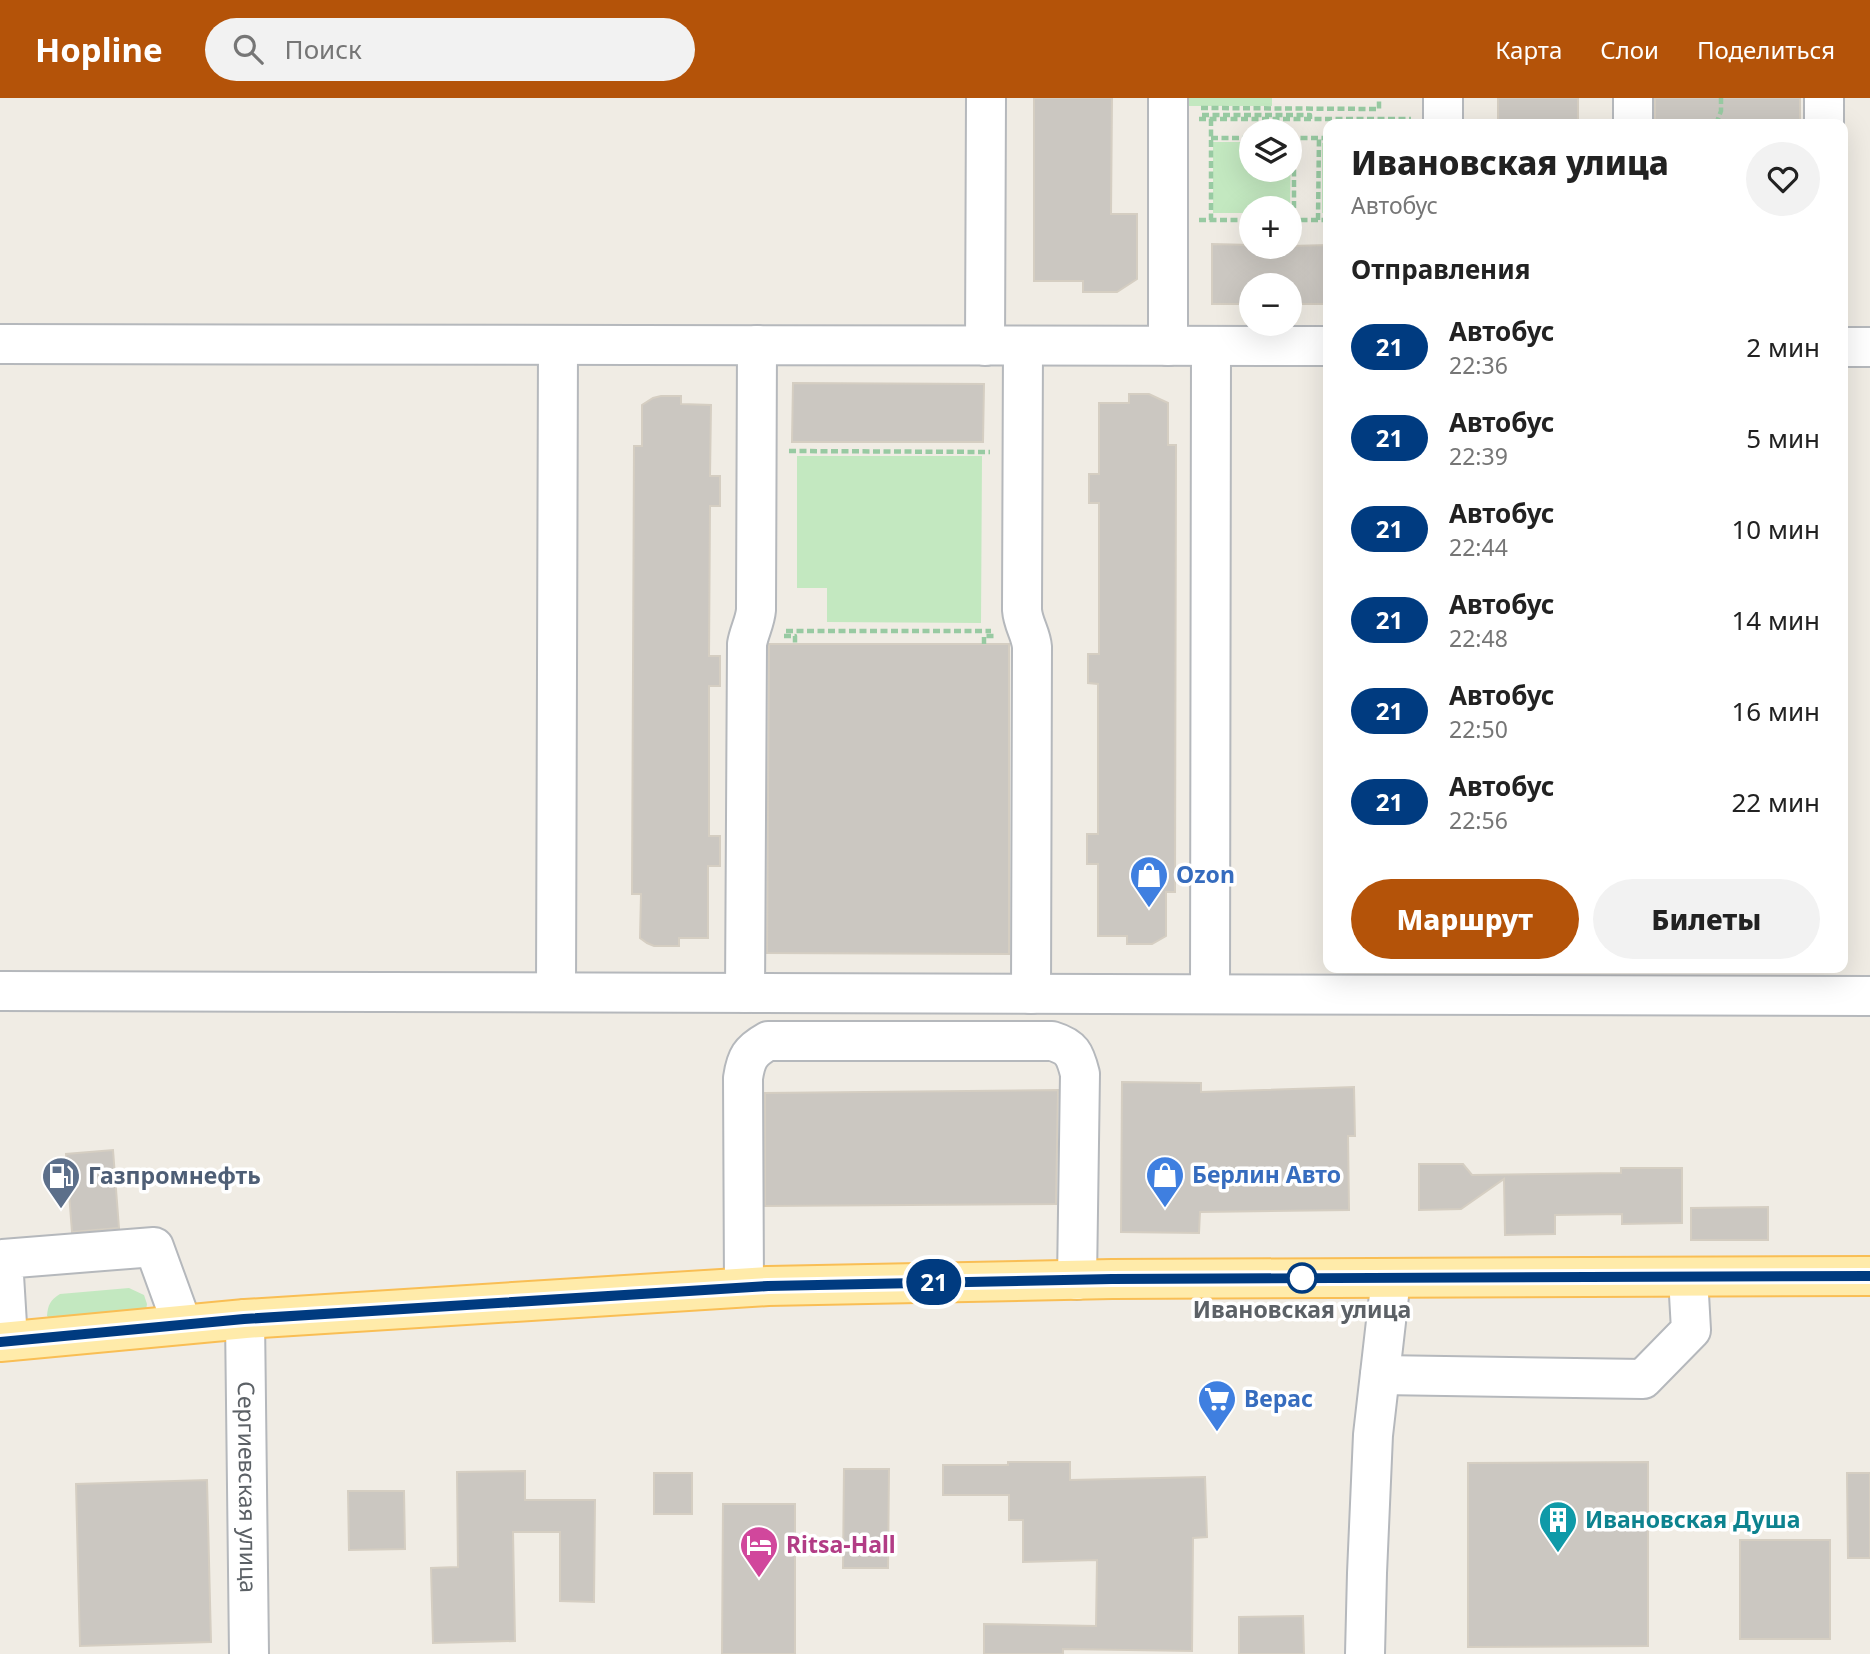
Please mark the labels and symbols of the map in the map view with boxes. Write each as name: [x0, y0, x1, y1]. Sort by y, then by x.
shop icon: Ozon: [1128, 854, 1170, 909]
place label: Ozon: [1176, 858, 1235, 890]
shop icon: Берлин Авто: [1144, 1154, 1186, 1209]
fuel station icon: Газпромнефть: [40, 1155, 82, 1210]
place label: Берлин Авто: [1192, 1158, 1341, 1190]
place label: Газпромнефть: [88, 1159, 261, 1191]
line badge: 21: [902, 1259, 965, 1305]
marker: Ивановская улица: [1287, 1263, 1317, 1293]
place label: Ивановская улица: [1193, 1293, 1411, 1325]
supermarket icon: Верас: [1196, 1378, 1238, 1433]
street label: Сергиевская улица: [231, 1381, 265, 1593]
place label: Верас: [1244, 1382, 1313, 1414]
building icon: Ивановская Душа: [1537, 1499, 1579, 1554]
place label: Ивановская Душа: [1585, 1503, 1800, 1535]
hotel icon: Ritsa-Hall: [738, 1524, 780, 1579]
place label: Ritsa-Hall: [786, 1528, 896, 1560]

